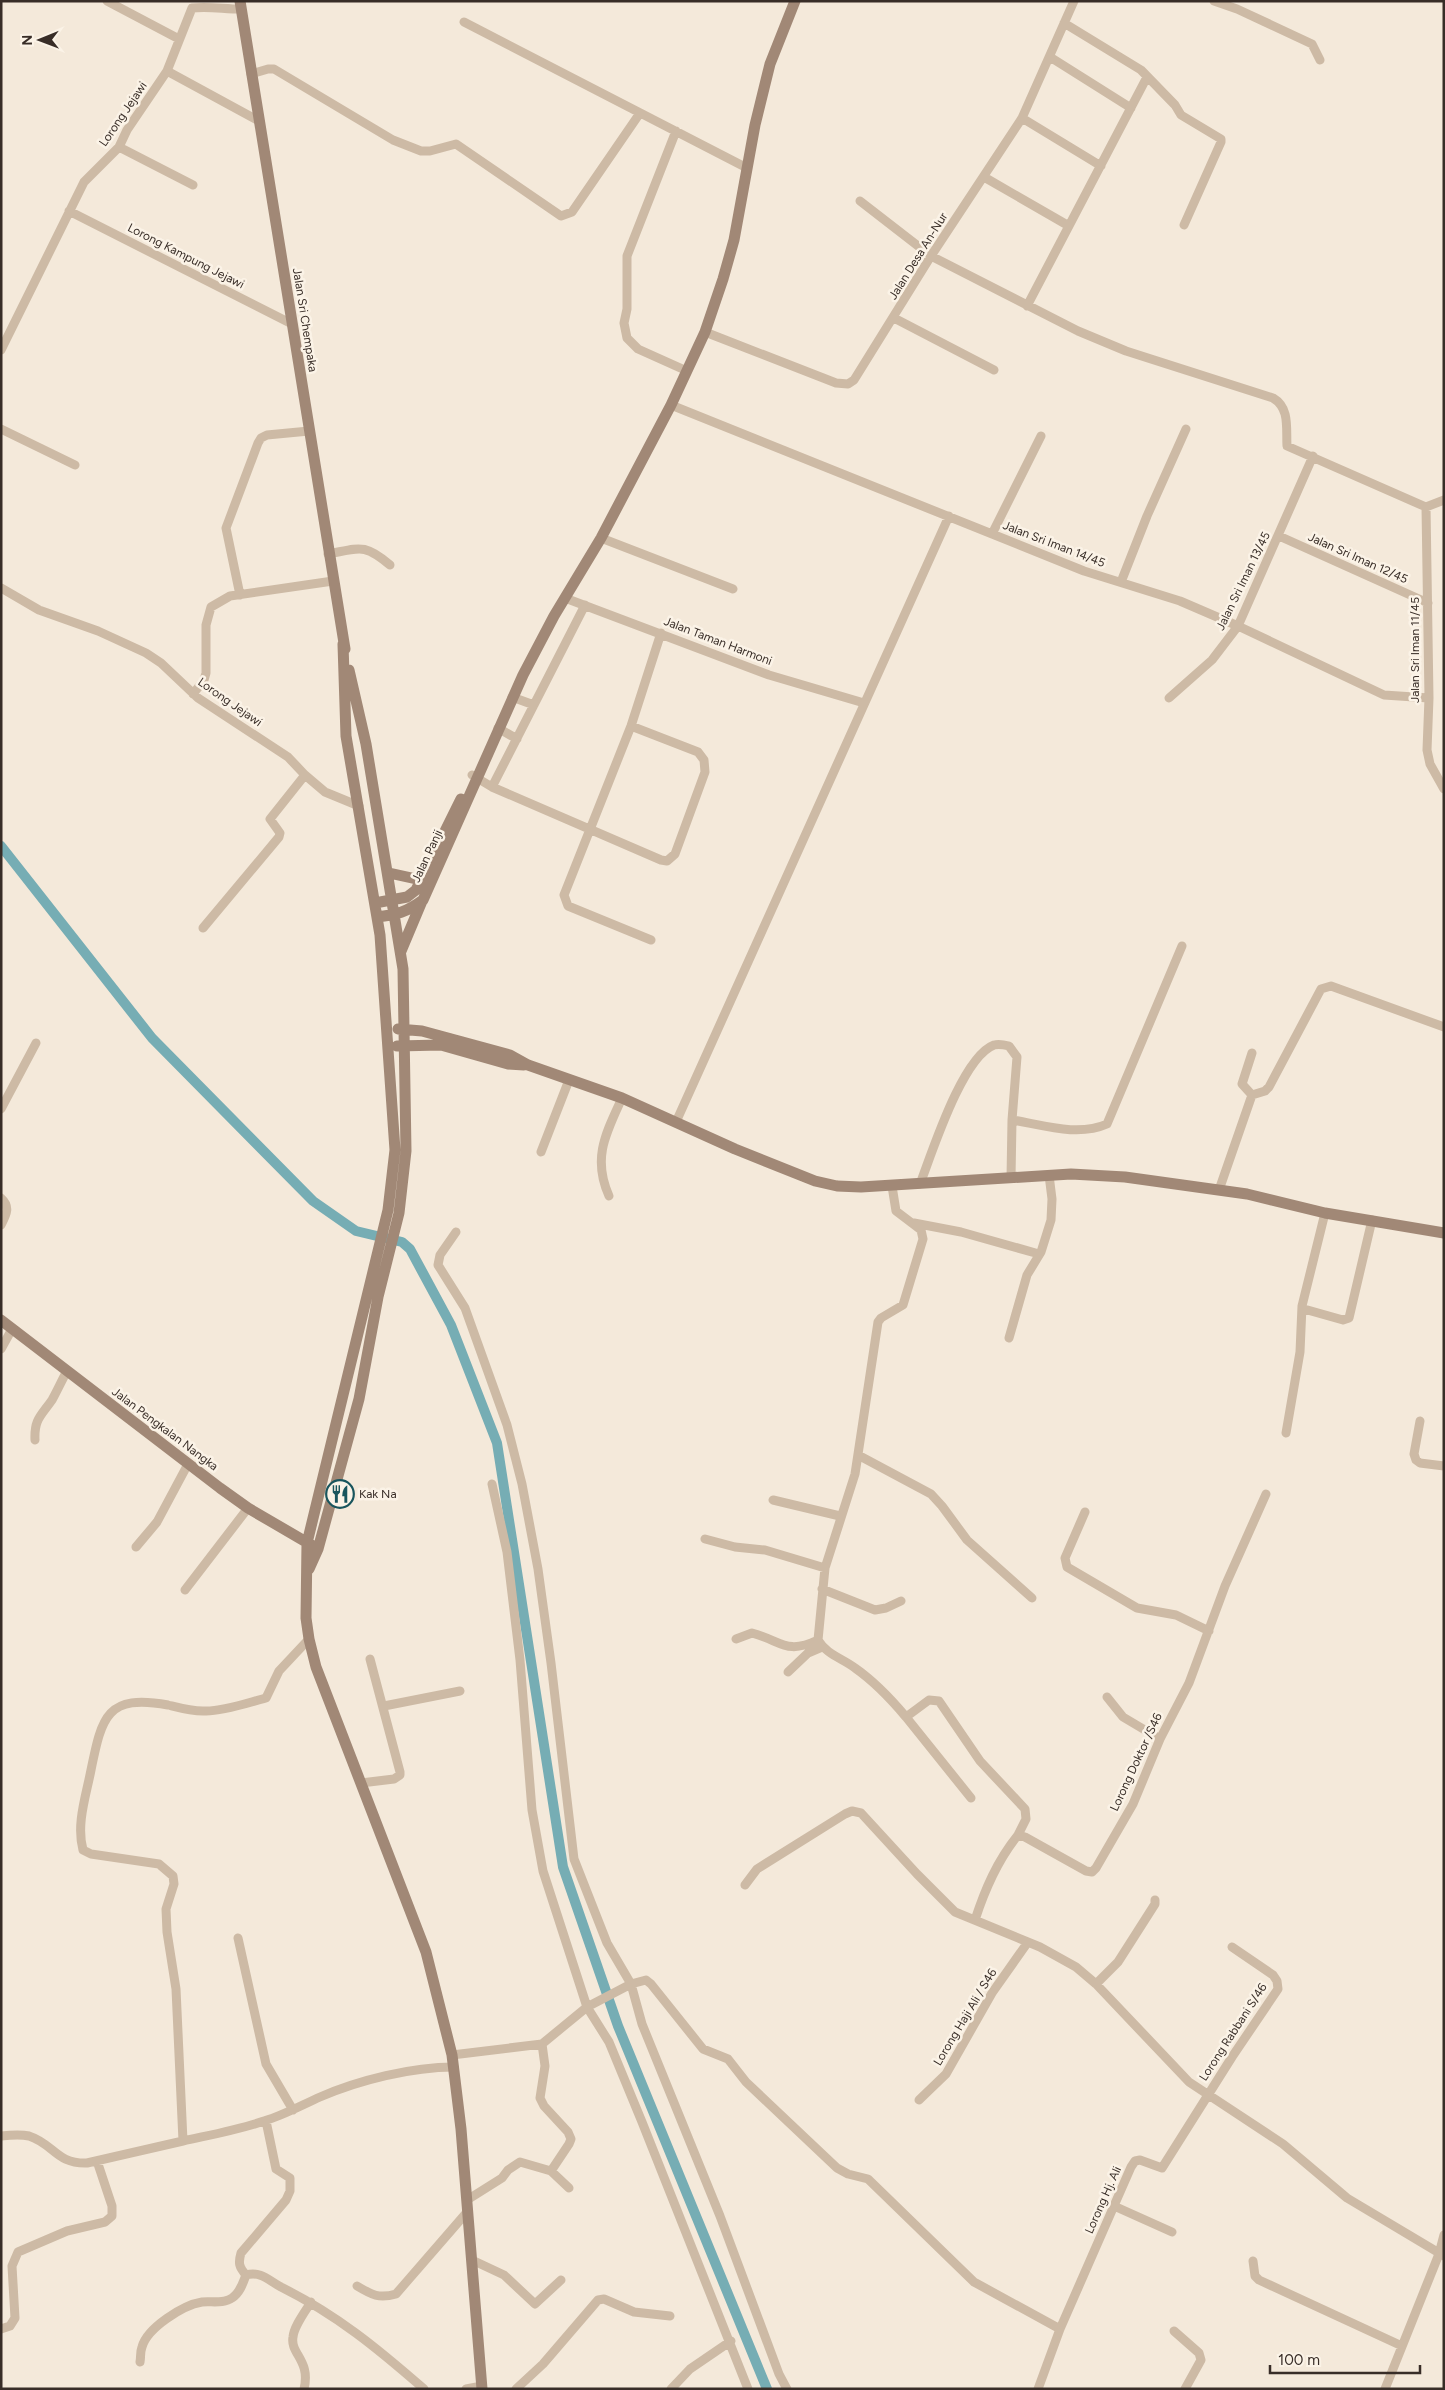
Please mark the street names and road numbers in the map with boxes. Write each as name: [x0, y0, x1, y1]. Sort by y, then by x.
street label: Lorong Jejawi: [96, 79, 150, 149]
street label: Jalan Desa An-Nur: [886, 210, 950, 302]
street label: Lorong Kampung Jejawi: [125, 220, 247, 292]
street label: Jalan Sri Chempaka: [290, 267, 320, 373]
street label: Jalan Sri Iman 14/45: [1001, 518, 1107, 570]
street label: Jalan Sri Iman 13/45: [1213, 529, 1273, 632]
street label: Jalan Sri Iman 12/45: [1306, 530, 1410, 586]
street label: Jalan Sri Iman 11/45: [1408, 597, 1422, 703]
street label: Jalan Taman Harmoni: [662, 614, 774, 668]
street label: Lorong Jejawi: [195, 675, 265, 729]
street label: Jalan Panji: [409, 827, 445, 885]
street label: Jalan Pengkalan Nangka: [109, 1385, 221, 1473]
street label: Lorong Doktor /S46: [1107, 1710, 1165, 1813]
street label: Lorong Haji Ali / S46: [930, 1966, 1000, 2068]
street label: Lorong Rabbani S/46: [1196, 1980, 1270, 2083]
street label: Lorong Hj. Ali: [1082, 2164, 1124, 2236]

